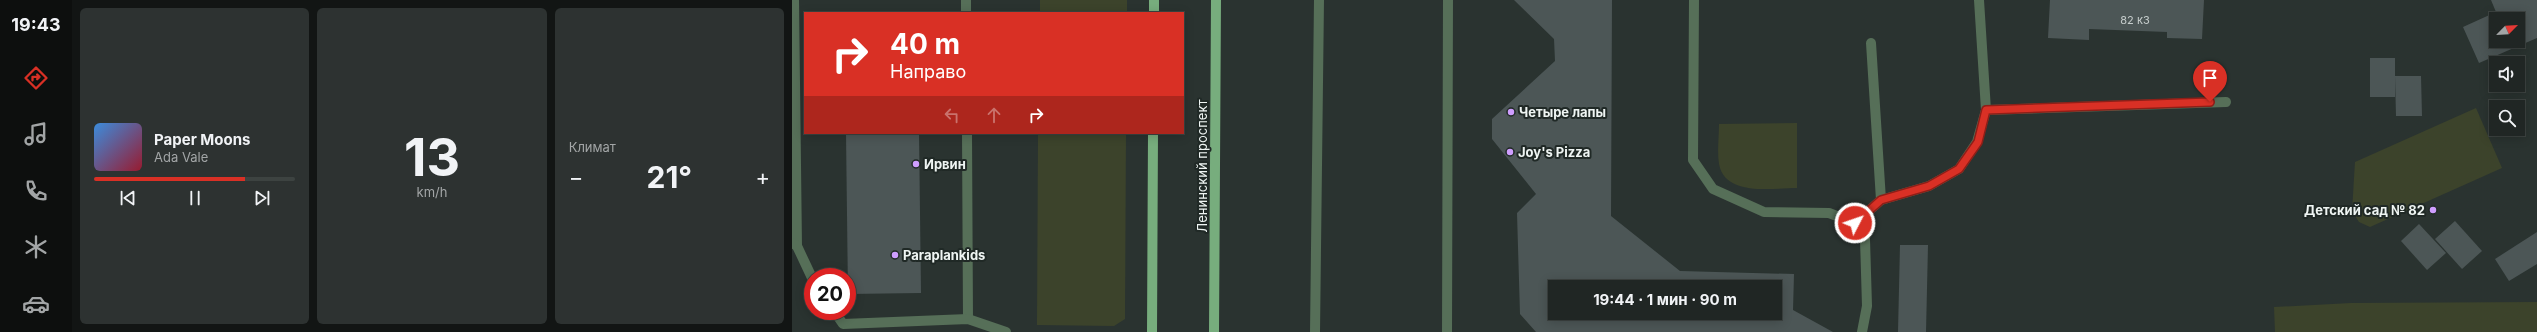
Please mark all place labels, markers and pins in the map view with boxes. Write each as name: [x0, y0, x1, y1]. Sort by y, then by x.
pin: [2193, 61, 2227, 102]
place label: Четыре лапы: [1519, 104, 1606, 120]
marker: Четыре лапы: [1506, 107, 1516, 117]
place label: Joy's Pizza: [1518, 144, 1590, 160]
marker: Joy's Pizza: [1505, 147, 1515, 157]
place label: Ирвин: [924, 156, 966, 172]
marker: Ирвин: [911, 159, 921, 169]
place label: Детский сад № 82: [2304, 202, 2425, 218]
marker: Детский сад № 82: [2428, 205, 2438, 215]
place label: Paraplankids: [903, 247, 985, 263]
marker: Paraplankids: [890, 250, 900, 260]

